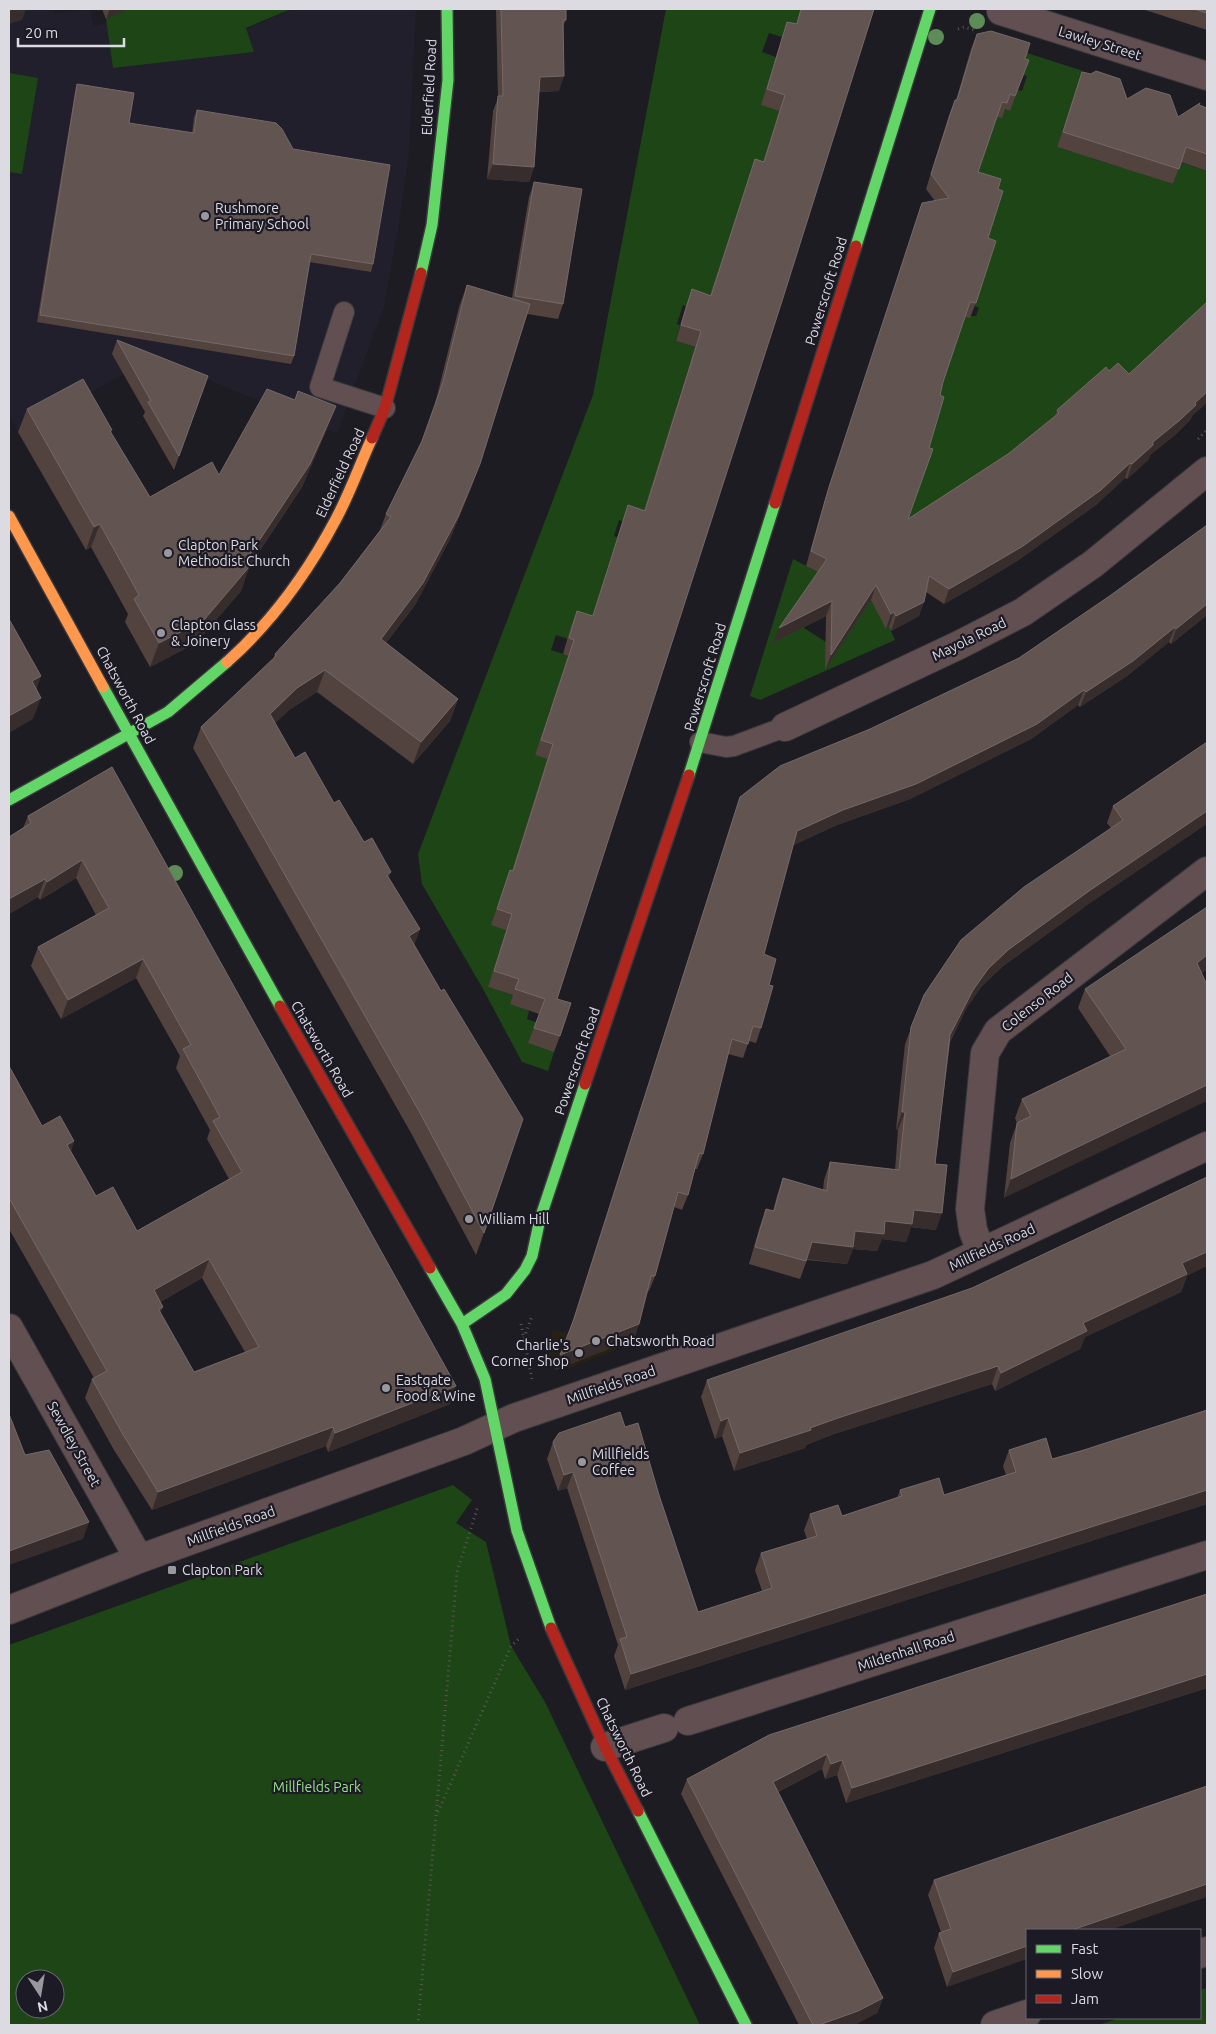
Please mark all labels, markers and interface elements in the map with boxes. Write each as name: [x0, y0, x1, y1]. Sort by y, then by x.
scale bar: [18, 15, 124, 47]
street label: Lawley Street: [1057, 23, 1144, 63]
text: 20 m: [25, 24, 58, 41]
street label: Elderfield Road: [418, 38, 440, 136]
place label: Rushmore Primary School: [215, 200, 309, 232]
marker: Rushmore Primary School: [199, 210, 211, 222]
street label: Powerscroft Road: [802, 235, 850, 347]
street label: Elderfield Road: [312, 426, 368, 520]
place label: Clapton Park Methodist Church: [178, 537, 290, 569]
marker: Clapton Park Methodist Church: [162, 547, 174, 559]
street label: Mayola Road: [929, 614, 1009, 664]
place label: Clapton Glass & Joinery: [171, 617, 256, 649]
street label: Powerscroft Road: [681, 621, 729, 733]
marker: Clapton Glass & Joinery: [155, 627, 167, 639]
street label: Chatsworth Road: [93, 643, 159, 747]
street label: Colenso Road: [998, 969, 1076, 1035]
street label: Chatsworth Road: [288, 998, 356, 1100]
street label: Powerscroft Road: [551, 1005, 603, 1117]
place label: William Hill: [479, 1211, 550, 1227]
marker: William Hill: [463, 1213, 475, 1225]
street label: Millfields Road: [947, 1220, 1037, 1274]
place label: Chatsworth Road: [606, 1333, 715, 1349]
marker: Chatsworth Road: [590, 1335, 602, 1347]
place label: Charlie's Corner Shop: [491, 1337, 569, 1369]
marker: Charlie's Corner Shop: [573, 1347, 585, 1359]
street label: Millfields Road: [565, 1362, 657, 1408]
place label: Eastgate Food & Wine: [396, 1372, 476, 1404]
marker: Eastgate Food & Wine: [380, 1382, 392, 1394]
street label: Sewdley Street: [44, 1399, 104, 1490]
place label: Millfields Coffee: [592, 1446, 649, 1478]
marker: Millfields Coffee: [576, 1456, 588, 1468]
street label: Millfields Road: [185, 1503, 277, 1549]
place label: Clapton Park: [182, 1562, 262, 1578]
marker: Clapton Park: [166, 1564, 178, 1576]
street label: Mildenhall Road: [855, 1628, 957, 1674]
street label: Chatsworth Road: [593, 1695, 655, 1799]
park label: Millfields Park: [273, 1779, 361, 1795]
legend: [1026, 1929, 1201, 2019]
text: Fast: [1071, 1940, 1099, 1957]
text: Slow: [1071, 1965, 1104, 1982]
north arrow: [15, 1969, 65, 2019]
text: Jam: [1071, 1990, 1099, 2007]
text: N: [36, 1998, 49, 2016]

